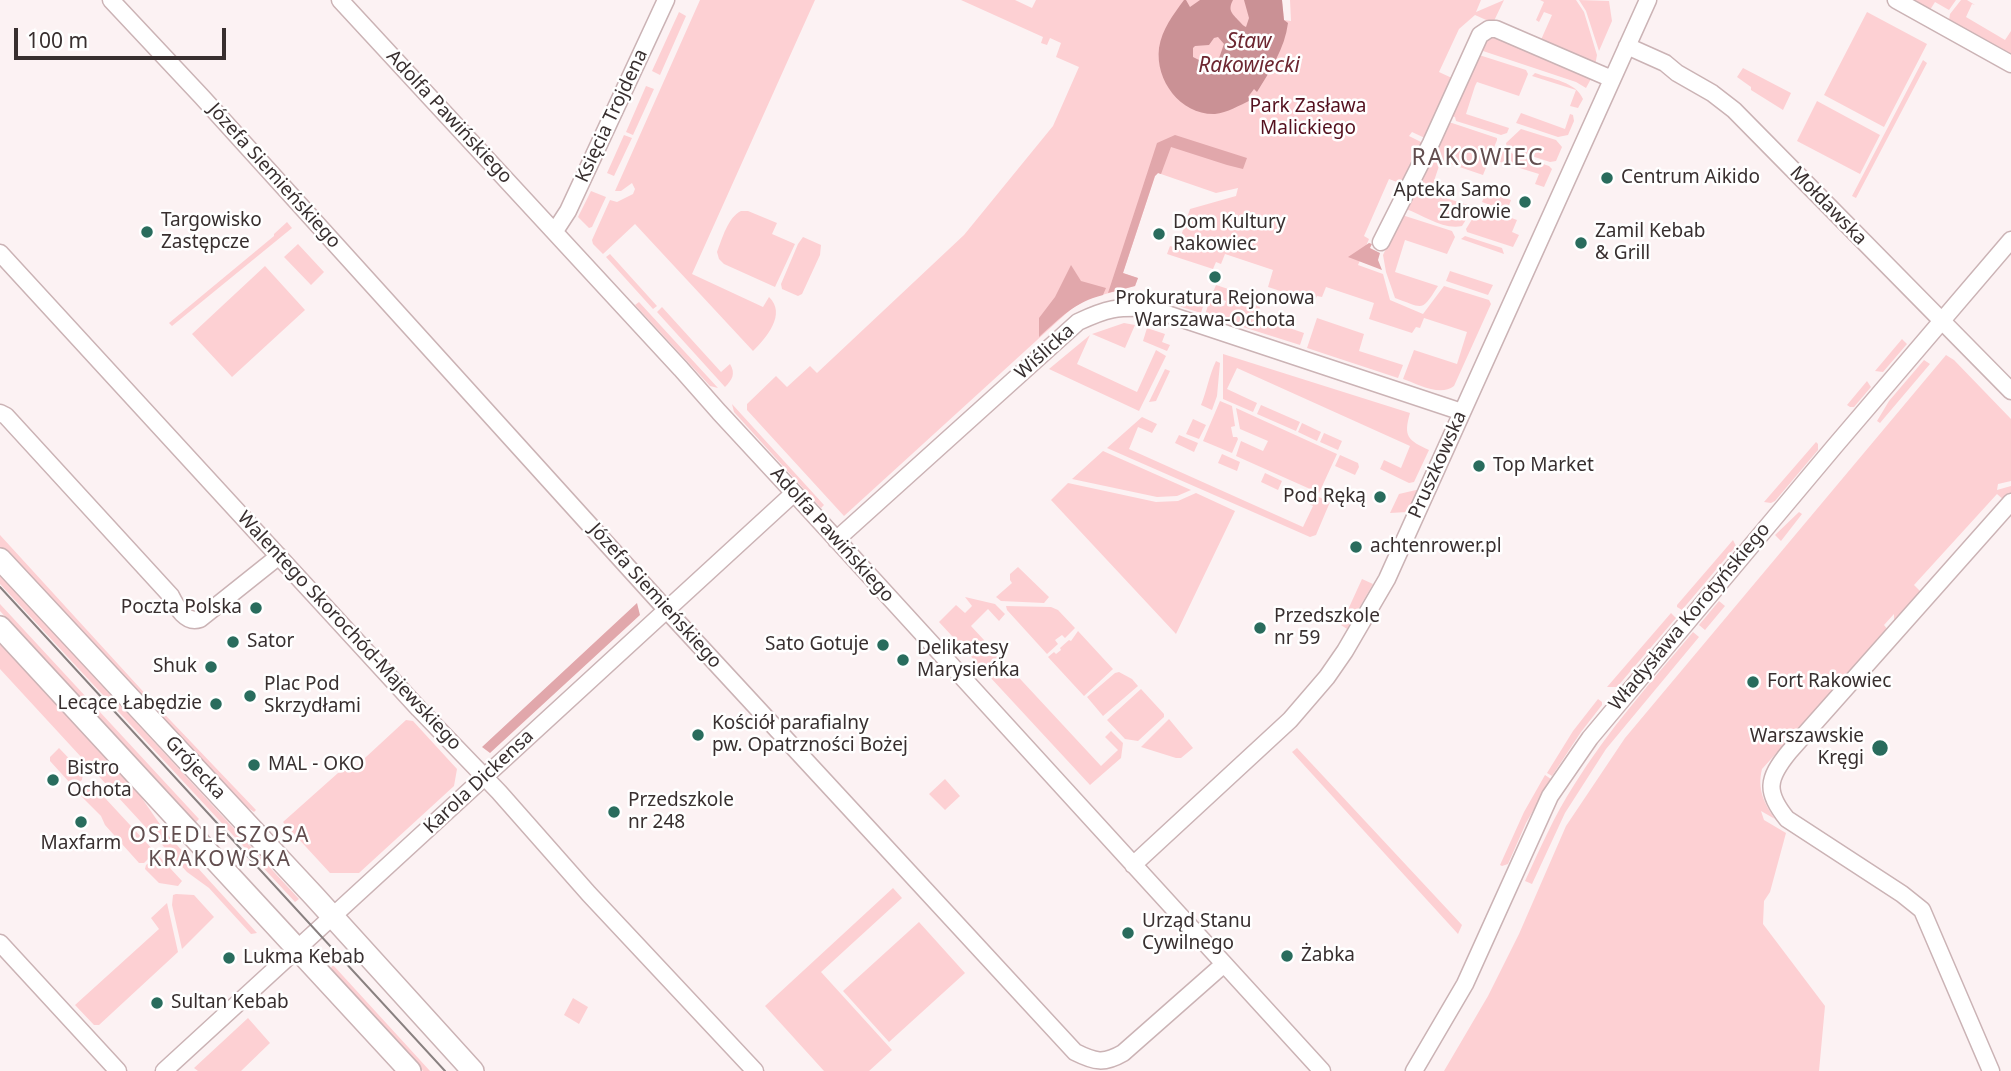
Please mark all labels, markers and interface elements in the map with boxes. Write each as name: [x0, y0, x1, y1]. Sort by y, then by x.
scale bar: [18, 14, 229, 58]
text: 100 m: [27, 26, 88, 54]
water label: Staw Rakowiecki: [1198, 29, 1300, 79]
street label: Adolfa Pawińskiego: [381, 46, 517, 188]
street label: Księcia Trojdena: [571, 46, 653, 186]
park label: Park Zasława Malickiego: [1250, 96, 1366, 140]
street label: Józefa Siemieńskiego: [203, 99, 345, 253]
district label: RAKOWIEC: [1412, 144, 1544, 172]
street label: Mołdawska: [1785, 162, 1871, 250]
place label: Centrum Aikido: [1621, 167, 1760, 189]
marker: Centrum Aikido: [1599, 170, 1615, 186]
place label: Apteka Samo Zdrowie: [1394, 180, 1511, 224]
marker: Apteka Samo Zdrowie: [1517, 194, 1533, 210]
place label: Targowisko Zastępcze: [161, 210, 262, 254]
place label: Dom Kultury Rakowiec: [1173, 212, 1286, 256]
place label: Zamil Kebab & Grill: [1595, 221, 1706, 265]
marker: Targowisko Zastępcze: [139, 224, 155, 240]
marker: Dom Kultury Rakowiec: [1151, 226, 1167, 242]
marker: Zamil Kebab & Grill: [1573, 235, 1589, 251]
marker: Prokuratura Rejonowa Warszawa-Ochota: [1207, 269, 1223, 285]
place label: Prokuratura Rejonowa Warszawa-Ochota: [1115, 288, 1315, 332]
street label: Wiślicka: [1011, 320, 1079, 384]
street label: Pruszkowska: [1404, 408, 1472, 522]
place label: Top Market: [1493, 455, 1594, 477]
marker: Top Market: [1471, 458, 1487, 474]
street label: Adolfa Pawińskiego: [765, 463, 899, 607]
place label: Pod Ręką: [1283, 486, 1366, 508]
marker: Pod Ręką: [1372, 489, 1388, 505]
street label: Walentego Skorochód-Majewskiego: [232, 507, 466, 755]
street label: Władysława Korotyńskiego: [1605, 518, 1775, 716]
street label: Józefa Siemieńskiego: [584, 519, 726, 673]
place label: achtenrower.pl: [1370, 536, 1502, 558]
marker: achtenrower.pl: [1348, 539, 1364, 555]
place label: Poczta Polska: [121, 597, 242, 619]
marker: Poczta Polska: [248, 600, 264, 616]
place label: Przedszkole nr 59: [1274, 606, 1380, 650]
marker: Przedszkole nr 59: [1252, 620, 1268, 636]
place label: Sator: [247, 631, 294, 653]
marker: Sator: [225, 634, 241, 650]
place label: Sato Gotuje: [765, 634, 869, 656]
marker: Sato Gotuje: [875, 637, 891, 653]
place label: Delikatesy Marysieńka: [917, 638, 1020, 682]
marker: Delikatesy Marysieńka: [895, 652, 911, 668]
place label: Shuk: [153, 656, 197, 678]
marker: Shuk: [203, 659, 219, 675]
place label: Fort Rakowiec: [1767, 671, 1891, 693]
place label: Plac Pod Skrzydłami: [264, 674, 361, 718]
marker: Fort Rakowiec: [1745, 674, 1761, 690]
marker: Plac Pod Skrzydłami: [242, 688, 258, 704]
place label: Lecące Łabędzie: [58, 693, 202, 715]
marker: Lecące Łabędzie: [208, 696, 224, 712]
place label: Kościół parafialny pw. Opatrzności Bożej: [712, 713, 908, 757]
street label: Karola Dickensa: [419, 725, 539, 839]
place label: Warszawskie Kręgi: [1750, 726, 1864, 770]
marker: Kościół parafialny pw. Opatrzności Bożej: [690, 727, 706, 743]
street label: Grójecka: [160, 732, 230, 804]
marker: Warszawskie Kręgi: [1870, 738, 1890, 758]
place label: MAL - OKO: [268, 754, 364, 776]
marker: MAL - OKO: [246, 757, 262, 773]
place label: Bistro Ochota: [67, 758, 132, 802]
marker: Bistro Ochota: [45, 772, 61, 788]
place label: Przedszkole nr 248: [628, 790, 734, 834]
marker: Przedszkole nr 248: [606, 804, 622, 820]
marker: Maxfarm: [73, 814, 89, 830]
district label: OSIEDLE SZOSA KRAKOWSKA: [131, 823, 309, 873]
place label: Maxfarm: [41, 833, 121, 855]
place label: Urząd Stanu Cywilnego: [1142, 911, 1251, 955]
marker: Urząd Stanu Cywilnego: [1120, 925, 1136, 941]
place label: Żabka: [1301, 945, 1355, 967]
place label: Lukma Kebab: [243, 947, 365, 969]
marker: Żabka: [1279, 948, 1295, 964]
marker: Lukma Kebab: [221, 950, 237, 966]
place label: Sultan Kebab: [171, 992, 289, 1014]
marker: Sultan Kebab: [149, 995, 165, 1011]

